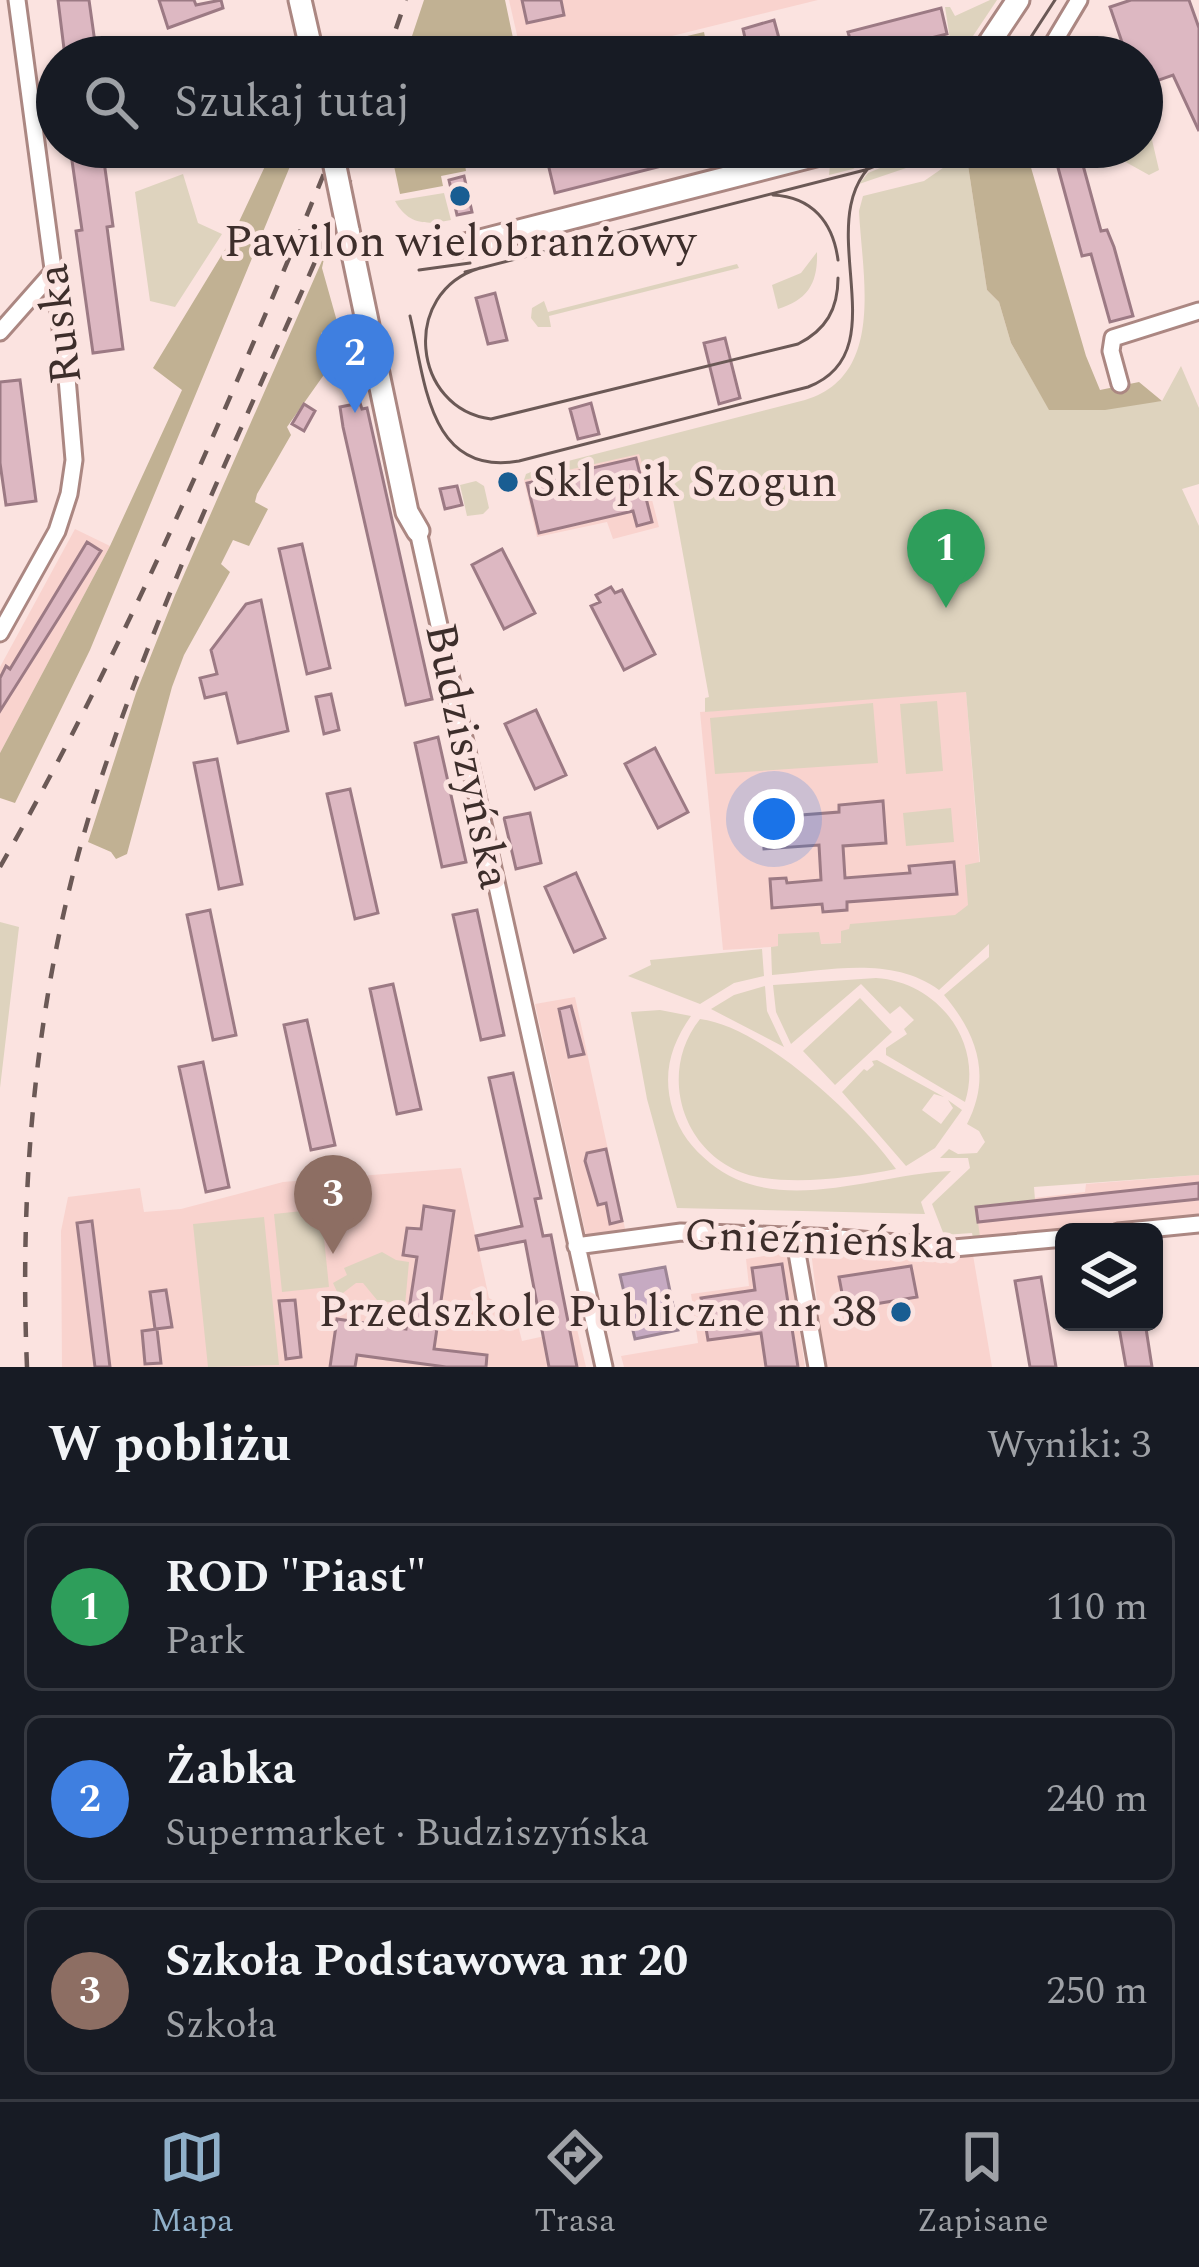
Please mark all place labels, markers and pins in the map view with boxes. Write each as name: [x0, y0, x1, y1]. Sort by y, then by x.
marker: Pawilon wielobranżowy: [447, 183, 473, 209]
place label: Pawilon wielobranżowy: [224, 208, 698, 277]
pin: 2: [316, 314, 394, 413]
place label: Sklepik Szogun: [532, 448, 837, 517]
marker: Sklepik Szogun: [495, 469, 521, 495]
pin: 1: [907, 509, 985, 608]
pin: 3: [294, 1155, 372, 1254]
place label: Przedszkole Publiczne nr 38: [318, 1278, 877, 1347]
marker: Przedszkole Publiczne nr 38: [888, 1299, 914, 1325]

